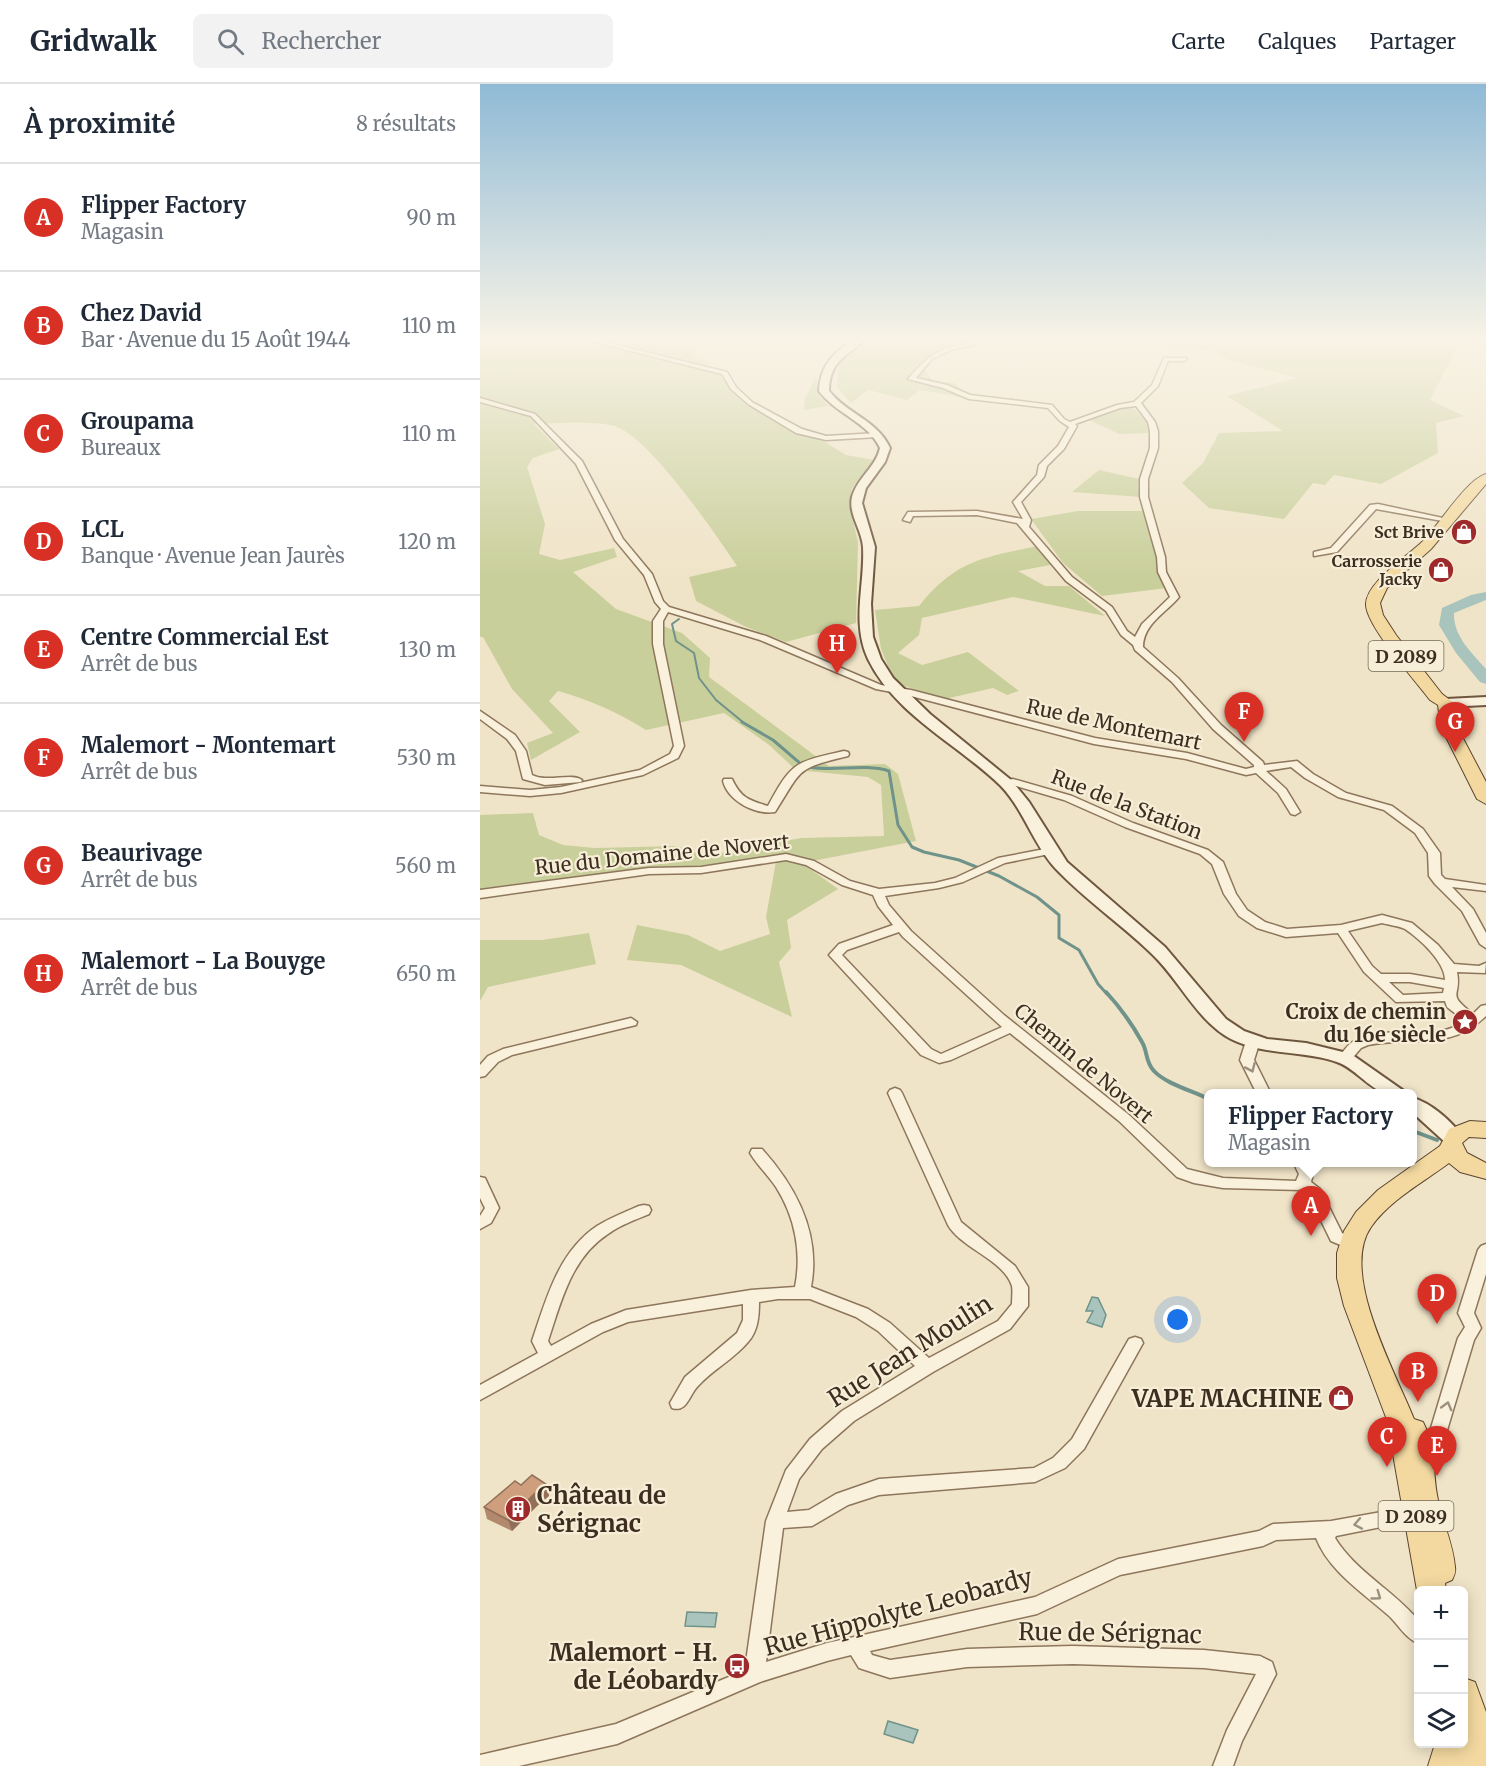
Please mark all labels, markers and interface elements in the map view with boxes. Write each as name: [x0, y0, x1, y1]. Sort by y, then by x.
search box: [193, 14, 613, 68]
text: Gridwalk: [30, 23, 157, 59]
icon: search: [214, 25, 247, 58]
text: Rechercher: [262, 27, 381, 55]
text: Carte: [1172, 28, 1225, 55]
text: Calques: [1258, 28, 1337, 55]
text: Partager: [1370, 28, 1456, 55]
text: À proximité: [24, 107, 175, 140]
text: 8 résultats: [356, 111, 456, 136]
text: Flipper Factory: [81, 191, 246, 219]
text: A: [36, 205, 51, 230]
text: 90 m: [406, 205, 456, 230]
text: Magasin: [81, 219, 164, 244]
text: Chez David: [81, 299, 202, 327]
text: B: [37, 313, 50, 338]
text: 110 m: [402, 313, 456, 338]
text: Bar · Avenue du 15 Août 1944: [81, 327, 350, 352]
text: Groupama: [81, 407, 194, 435]
text: C: [37, 421, 50, 446]
text: 110 m: [402, 421, 456, 446]
text: Bureaux: [81, 435, 161, 460]
text: LCL: [81, 515, 124, 543]
shop icon: Sct Brive: [1449, 517, 1479, 547]
place label: Sct Brive: [1374, 522, 1444, 542]
text: D: [36, 529, 51, 554]
text: 120 m: [398, 529, 456, 554]
text: Banque · Avenue Jean Jaurès: [81, 543, 345, 568]
place label: Carrosserie Jacky: [1332, 551, 1423, 589]
shop icon: Carrosserie Jacky: [1426, 555, 1456, 585]
text: Centre Commercial Est: [81, 623, 329, 651]
pin: H: [818, 624, 856, 674]
text: E: [37, 637, 50, 662]
text: 130 m: [399, 637, 456, 662]
road number: D 2089: [1368, 641, 1444, 671]
text: Arrêt de bus: [81, 651, 197, 676]
pin: F: [1224, 692, 1263, 742]
street label: Rue de Montemart: [1024, 693, 1204, 755]
pin: G: [1436, 702, 1474, 752]
text: Malemort - Montemart: [81, 731, 336, 759]
text: F: [37, 745, 50, 770]
text: 530 m: [397, 745, 456, 770]
text: Arrêt de bus: [81, 759, 197, 784]
street label: Rue de la Station: [1048, 764, 1206, 844]
street label: Rue du Domaine de Novert: [533, 828, 791, 880]
text: Beaurivage: [81, 839, 203, 867]
text: G: [36, 853, 51, 878]
text: 560 m: [395, 853, 456, 878]
text: Arrêt de bus: [81, 867, 197, 892]
text: Malemort - La Bouyge: [81, 947, 325, 975]
text: H: [35, 961, 52, 986]
text: 650 m: [396, 961, 456, 986]
text: Arrêt de bus: [81, 975, 197, 1000]
street label: Chemin de Novert: [1009, 998, 1159, 1129]
place label: Croix de chemin du 16e siècle: [1286, 999, 1446, 1047]
place icon: Croix de chemin du 16e siècle: [1450, 1007, 1480, 1037]
one-way arrow: [1244, 1061, 1256, 1072]
popup: [1204, 1089, 1417, 1167]
text: Flipper Factory: [1228, 1102, 1393, 1130]
text: Magasin: [1228, 1130, 1311, 1155]
pin: A: [1292, 1186, 1330, 1236]
pin: D: [1418, 1274, 1456, 1324]
street label: Rue Jean Moulin: [822, 1288, 998, 1414]
your location: [1163, 1305, 1192, 1334]
pin: B: [1398, 1352, 1438, 1402]
place label: VAPE MACHINE: [1131, 1383, 1322, 1414]
shop icon: VAPE MACHINE: [1326, 1383, 1356, 1413]
one-way arrow: [1440, 1401, 1453, 1411]
pin: C: [1368, 1418, 1406, 1467]
pin: E: [1418, 1426, 1456, 1476]
place label: Château de Sérignac: [537, 1480, 666, 1539]
building icon: Château de Sérignac: [503, 1494, 533, 1524]
road number: D 2089: [1378, 1501, 1454, 1531]
one-way arrow: [1353, 1517, 1363, 1530]
street label: Rue Hippolyte Leobardy: [761, 1561, 1035, 1663]
map controls: [1414, 1586, 1468, 1748]
button: +: [1414, 1586, 1468, 1640]
one-way arrow: [1370, 1589, 1381, 1600]
street label: Rue de Sérignac: [1018, 1616, 1202, 1650]
place label: Malemort - H. de Léobardy: [549, 1637, 719, 1696]
button: −: [1414, 1640, 1468, 1694]
bus stop icon: Malemort - H. de Léobardy: [722, 1651, 752, 1681]
button: layers: [1414, 1694, 1468, 1748]

